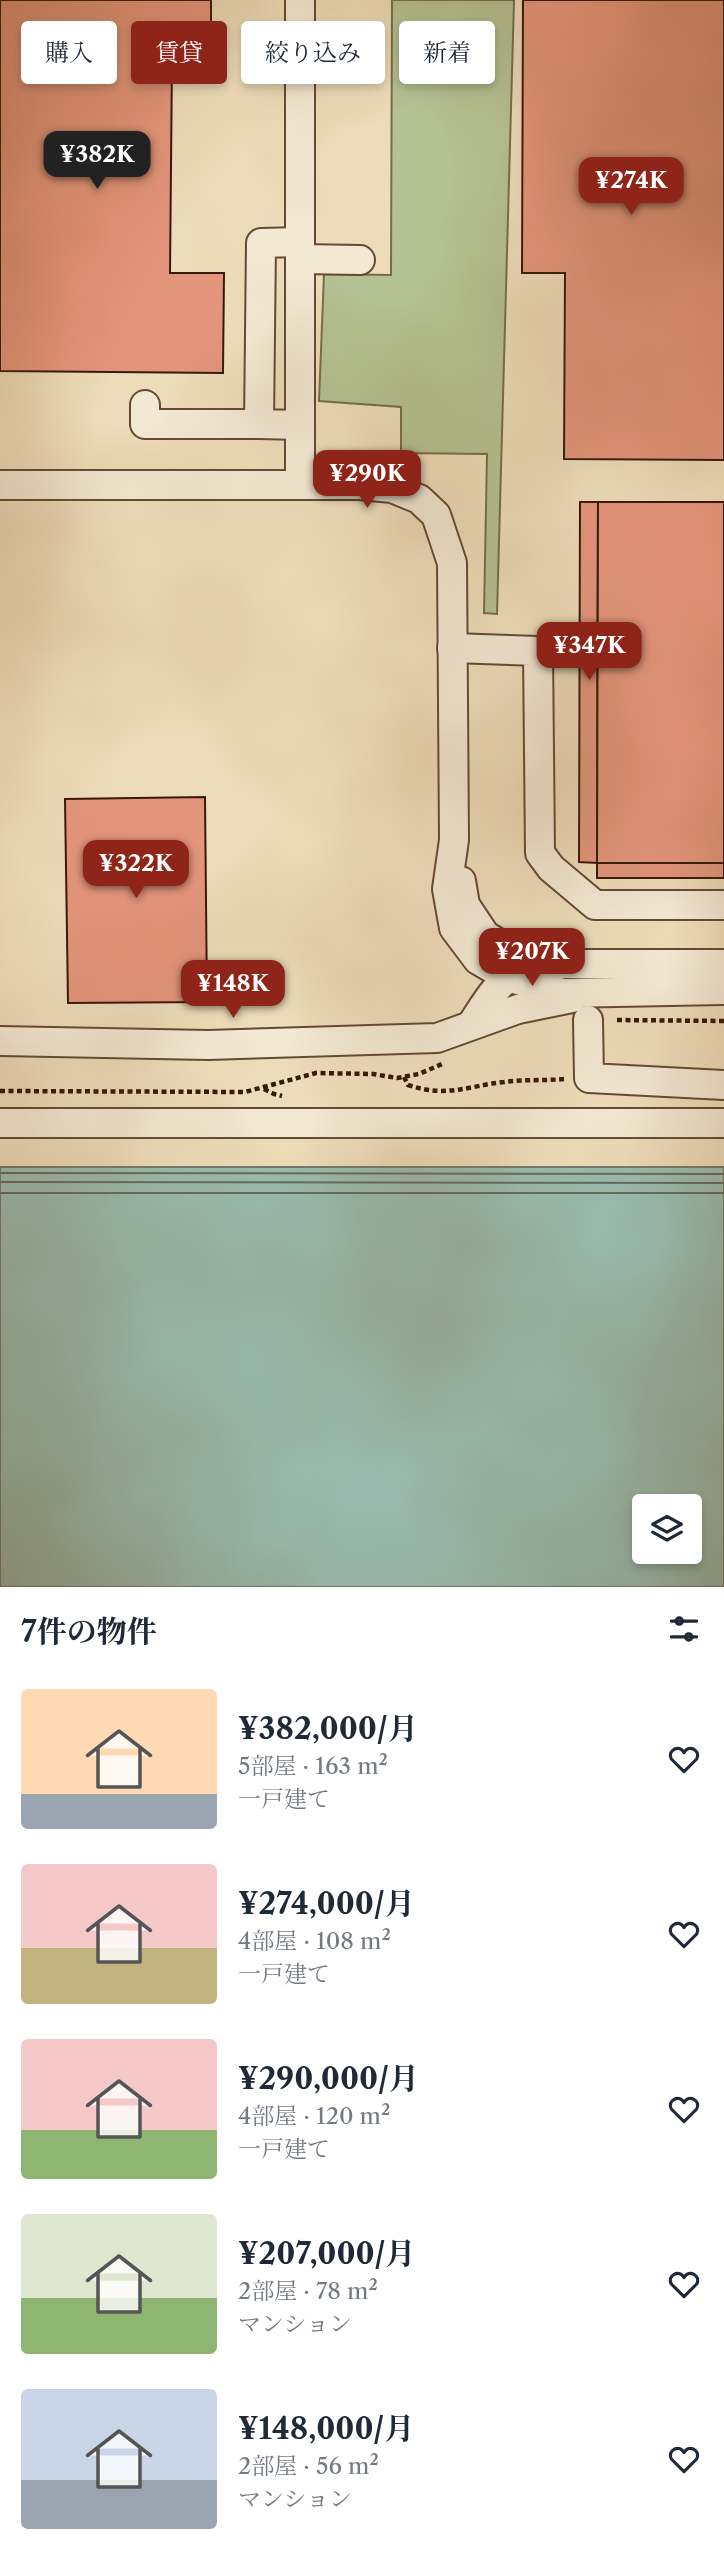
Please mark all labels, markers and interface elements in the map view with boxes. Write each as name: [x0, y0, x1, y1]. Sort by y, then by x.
chip: 購入: [21, 21, 117, 84]
chip: 賃貸: [131, 21, 227, 84]
chip: 絞り込み: [241, 21, 385, 84]
chip: 新着: [399, 21, 495, 84]
pin: ¥382K: [48, 132, 146, 191]
text: ¥382K: [60, 140, 134, 168]
pin: ¥274K: [582, 158, 680, 217]
text: ¥274K: [595, 166, 667, 194]
pin: ¥290K: [318, 450, 416, 510]
text: ¥290K: [329, 459, 405, 487]
pin: ¥347K: [540, 622, 638, 682]
text: ¥347K: [553, 631, 625, 659]
pin: ¥322K: [87, 841, 185, 900]
text: ¥322K: [99, 849, 173, 877]
pin: ¥207K: [483, 928, 581, 988]
text: ¥207K: [495, 937, 569, 965]
pin: ¥148K: [184, 960, 282, 1020]
text: ¥148K: [197, 969, 269, 997]
map controls: [632, 1494, 702, 1564]
button: layers: [632, 1494, 702, 1564]
icon: filters: [665, 1610, 703, 1648]
text: 7件の物件: [21, 1613, 157, 1650]
text: ¥382,000/月: [238, 1710, 418, 1747]
icon: home: [77, 1717, 161, 1801]
icon: heart: [665, 1740, 703, 1778]
text: 5部屋 · 163 m²: [238, 1752, 388, 1780]
text: 一戸建て: [238, 1785, 330, 1813]
text: ¥274,000/月: [238, 1885, 415, 1922]
icon: home: [77, 1892, 161, 1976]
icon: heart: [665, 1915, 703, 1953]
text: 4部屋 · 108 m²: [238, 1927, 391, 1955]
text: 一戸建て: [238, 1960, 330, 1988]
text: ¥290,000/月: [238, 2060, 419, 2097]
icon: home: [77, 2067, 161, 2151]
icon: heart: [665, 2090, 703, 2128]
text: 4部屋 · 120 m²: [238, 2102, 390, 2130]
text: 一戸建て: [238, 2135, 330, 2163]
text: ¥207,000/月: [238, 2235, 415, 2272]
icon: home: [77, 2242, 161, 2326]
icon: heart: [665, 2265, 703, 2303]
text: 2部屋 · 78 m²: [238, 2277, 378, 2305]
text: マンション: [238, 2310, 352, 2338]
text: ¥148,000/月: [238, 2410, 414, 2447]
icon: home: [77, 2417, 161, 2501]
icon: heart: [665, 2440, 703, 2478]
text: 2部屋 · 56 m²: [238, 2452, 379, 2480]
text: マンション: [238, 2485, 352, 2513]

